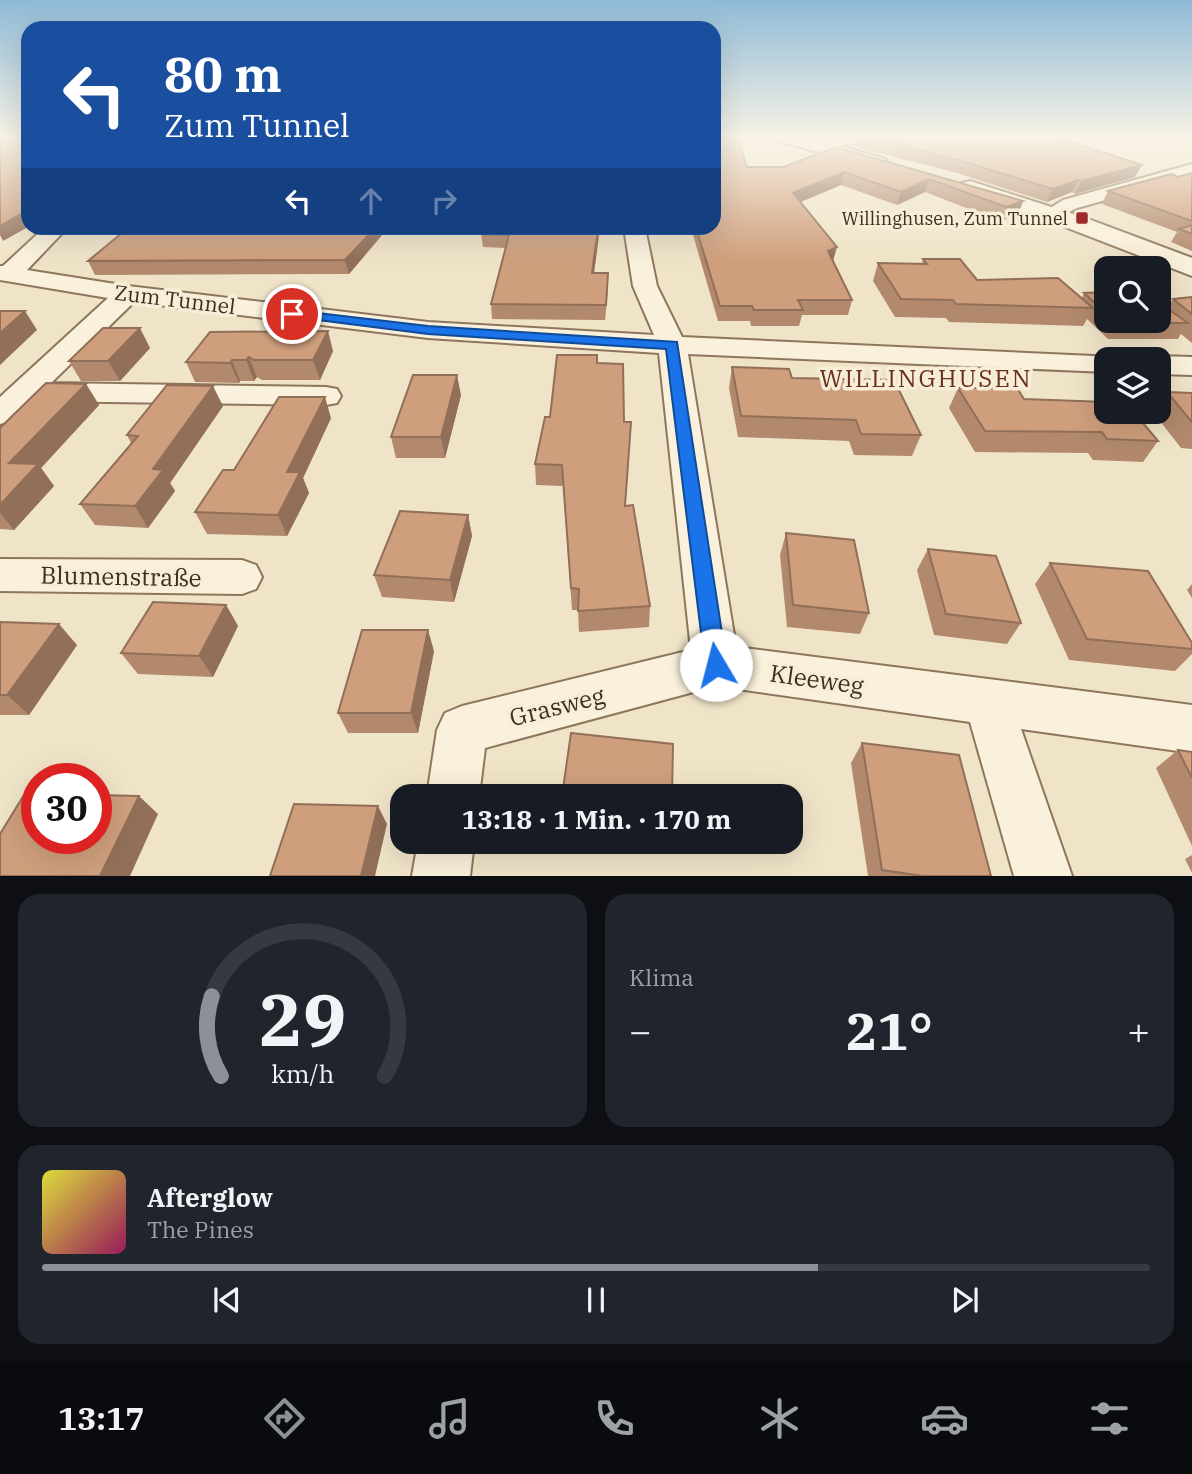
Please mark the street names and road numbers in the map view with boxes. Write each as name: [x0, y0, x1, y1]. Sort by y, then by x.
street label: Zum Tunnel: [113, 278, 237, 320]
street label: Blumenstraße: [40, 559, 202, 593]
street label: Kleeweg: [768, 657, 866, 701]
street label: Grasweg: [506, 679, 608, 733]

